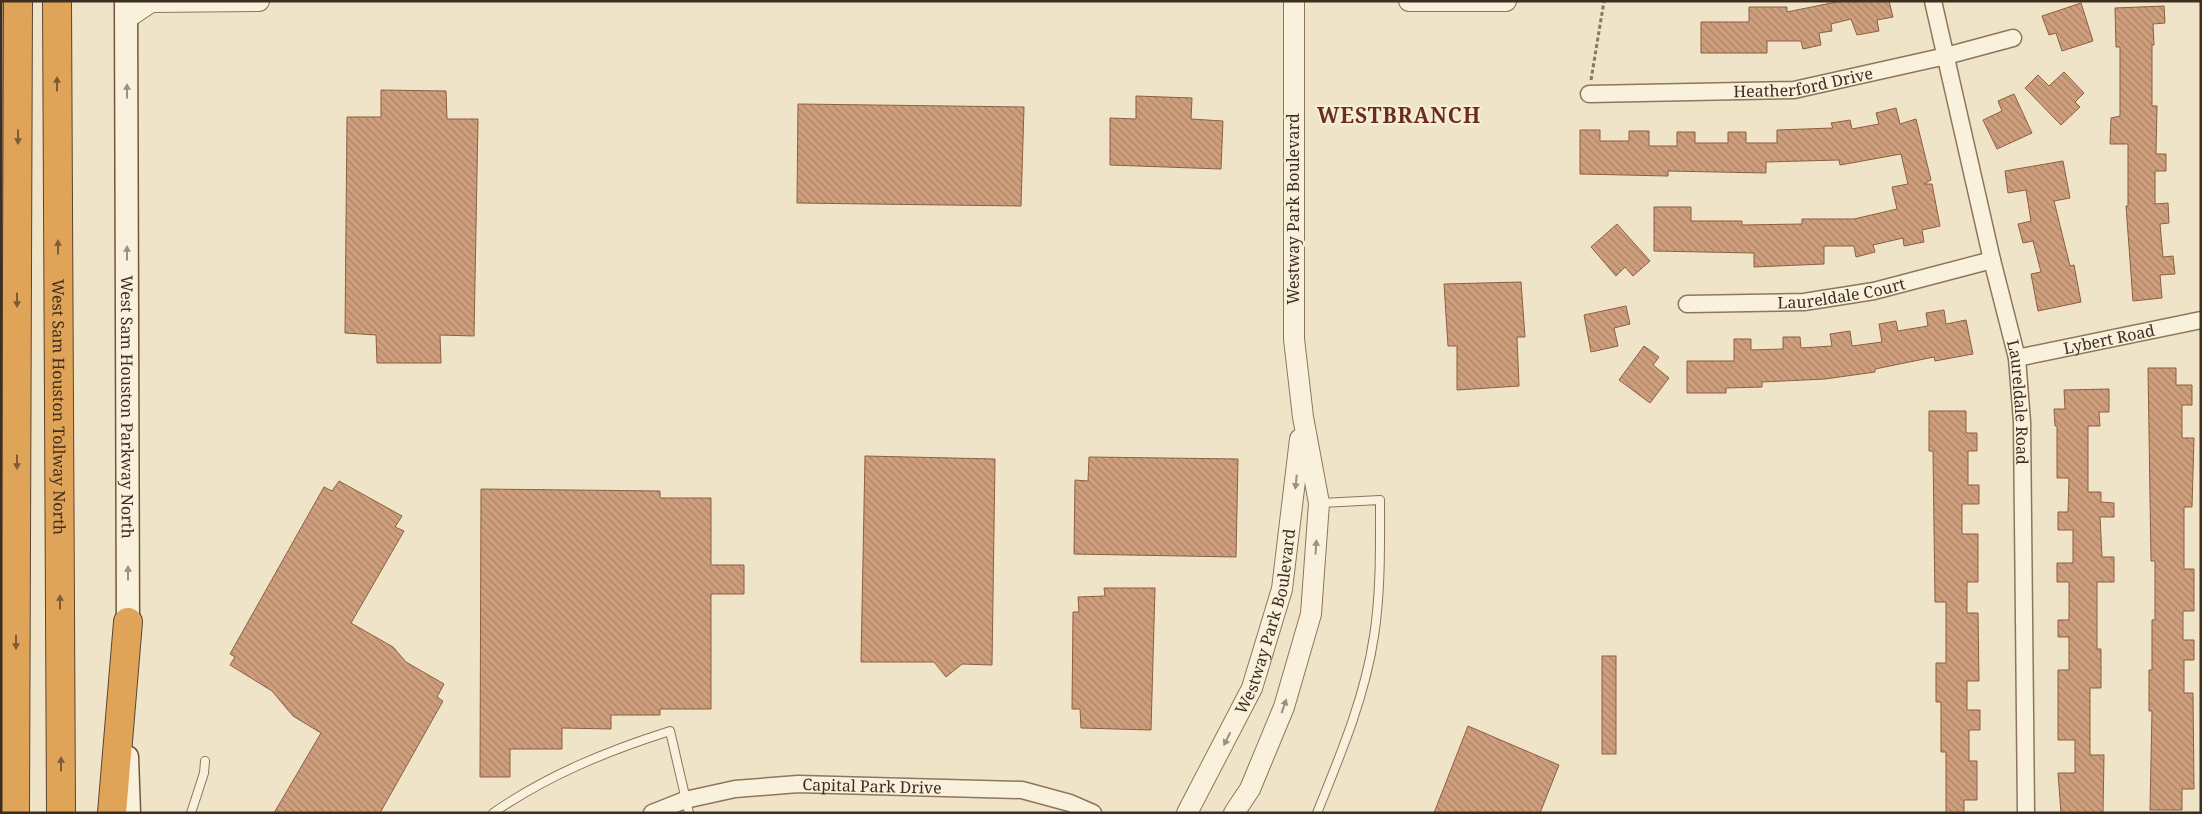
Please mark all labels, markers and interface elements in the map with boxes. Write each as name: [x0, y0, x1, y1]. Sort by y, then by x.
street label: Heatherford Drive: [1733, 62, 1875, 102]
one-way arrow: [53, 76, 61, 92]
one-way arrow: [123, 83, 131, 99]
district label: WESTBRANCH: [1317, 101, 1481, 129]
street label: Westway Park Boulevard: [1282, 113, 1304, 305]
one-way arrow: [14, 130, 22, 146]
one-way arrow: [54, 238, 62, 254]
one-way arrow: [123, 245, 131, 261]
street label: Laureldale Court: [1777, 272, 1908, 313]
street label: West Sam Houston Parkway North: [116, 275, 139, 539]
street label: West Sam Houston Tollway North: [47, 279, 71, 535]
one-way arrow: [13, 292, 21, 308]
street label: Lybert Road: [2061, 319, 2157, 359]
street label: Laureldale Road: [2002, 337, 2033, 465]
one-way arrow: [12, 455, 20, 471]
one-way arrow: [1291, 475, 1299, 491]
street label: Westway Park Boulevard: [1229, 527, 1300, 718]
one-way arrow: [1312, 539, 1320, 555]
one-way arrow: [124, 565, 132, 581]
one-way arrow: [56, 593, 64, 609]
one-way arrow: [12, 635, 20, 651]
one-way arrow: [1281, 698, 1288, 713]
one-way arrow: [1223, 732, 1231, 746]
one-way arrow: [57, 756, 65, 772]
street label: Capital Park Drive: [802, 773, 942, 799]

